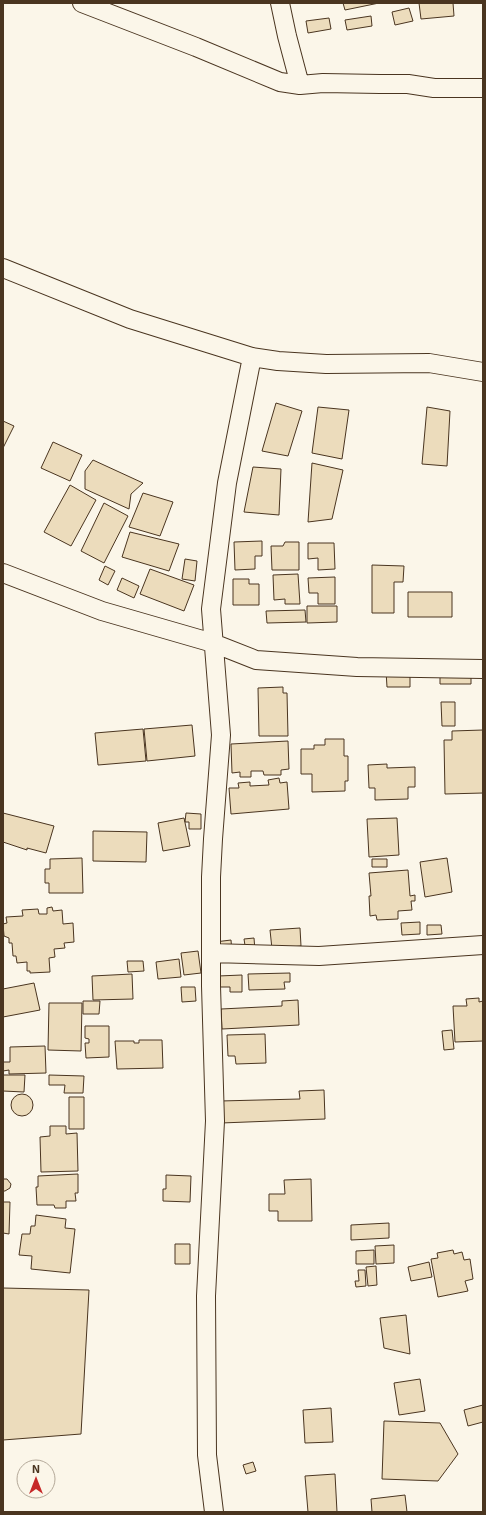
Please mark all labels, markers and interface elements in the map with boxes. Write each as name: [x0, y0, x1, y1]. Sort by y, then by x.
north arrow: [16, 1459, 56, 1499]
text: N: [32, 1462, 40, 1475]

